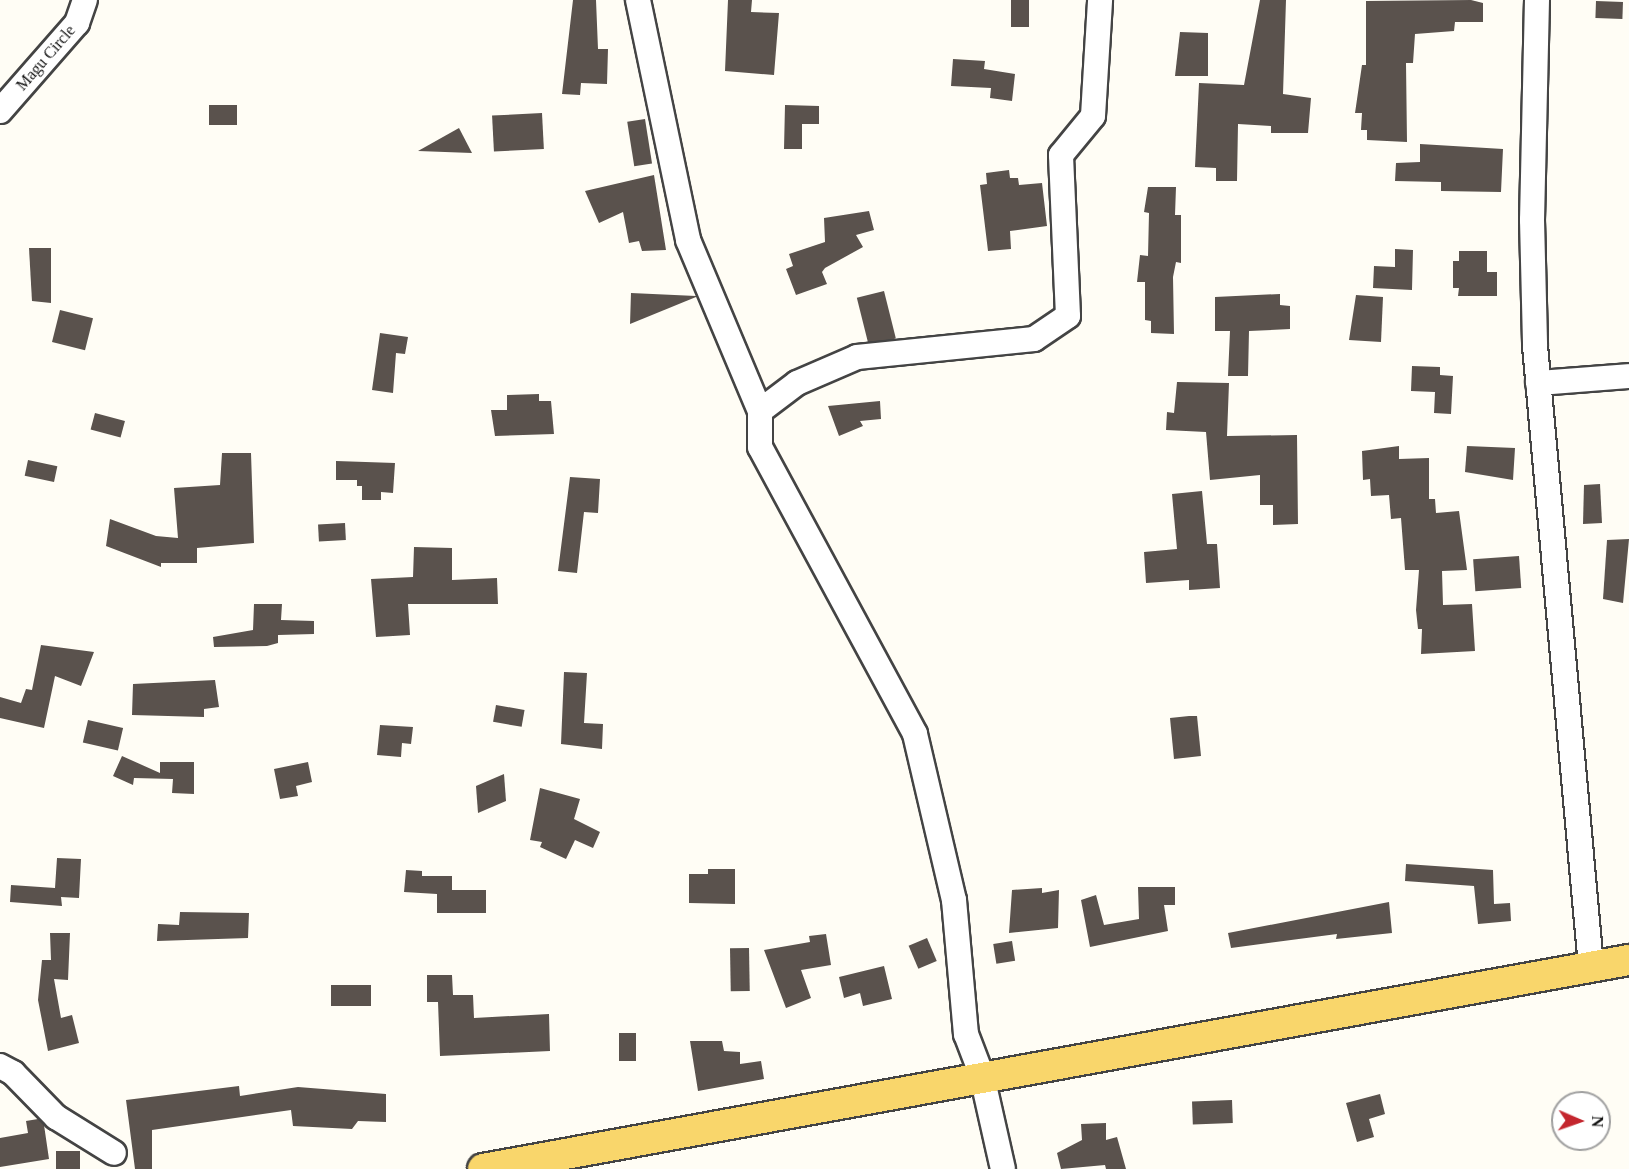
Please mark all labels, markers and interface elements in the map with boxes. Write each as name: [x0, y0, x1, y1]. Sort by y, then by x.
street label: Magu Circle: [12, 21, 80, 95]
north arrow: [1551, 1091, 1611, 1151]
text: N: [1589, 1116, 1606, 1128]

